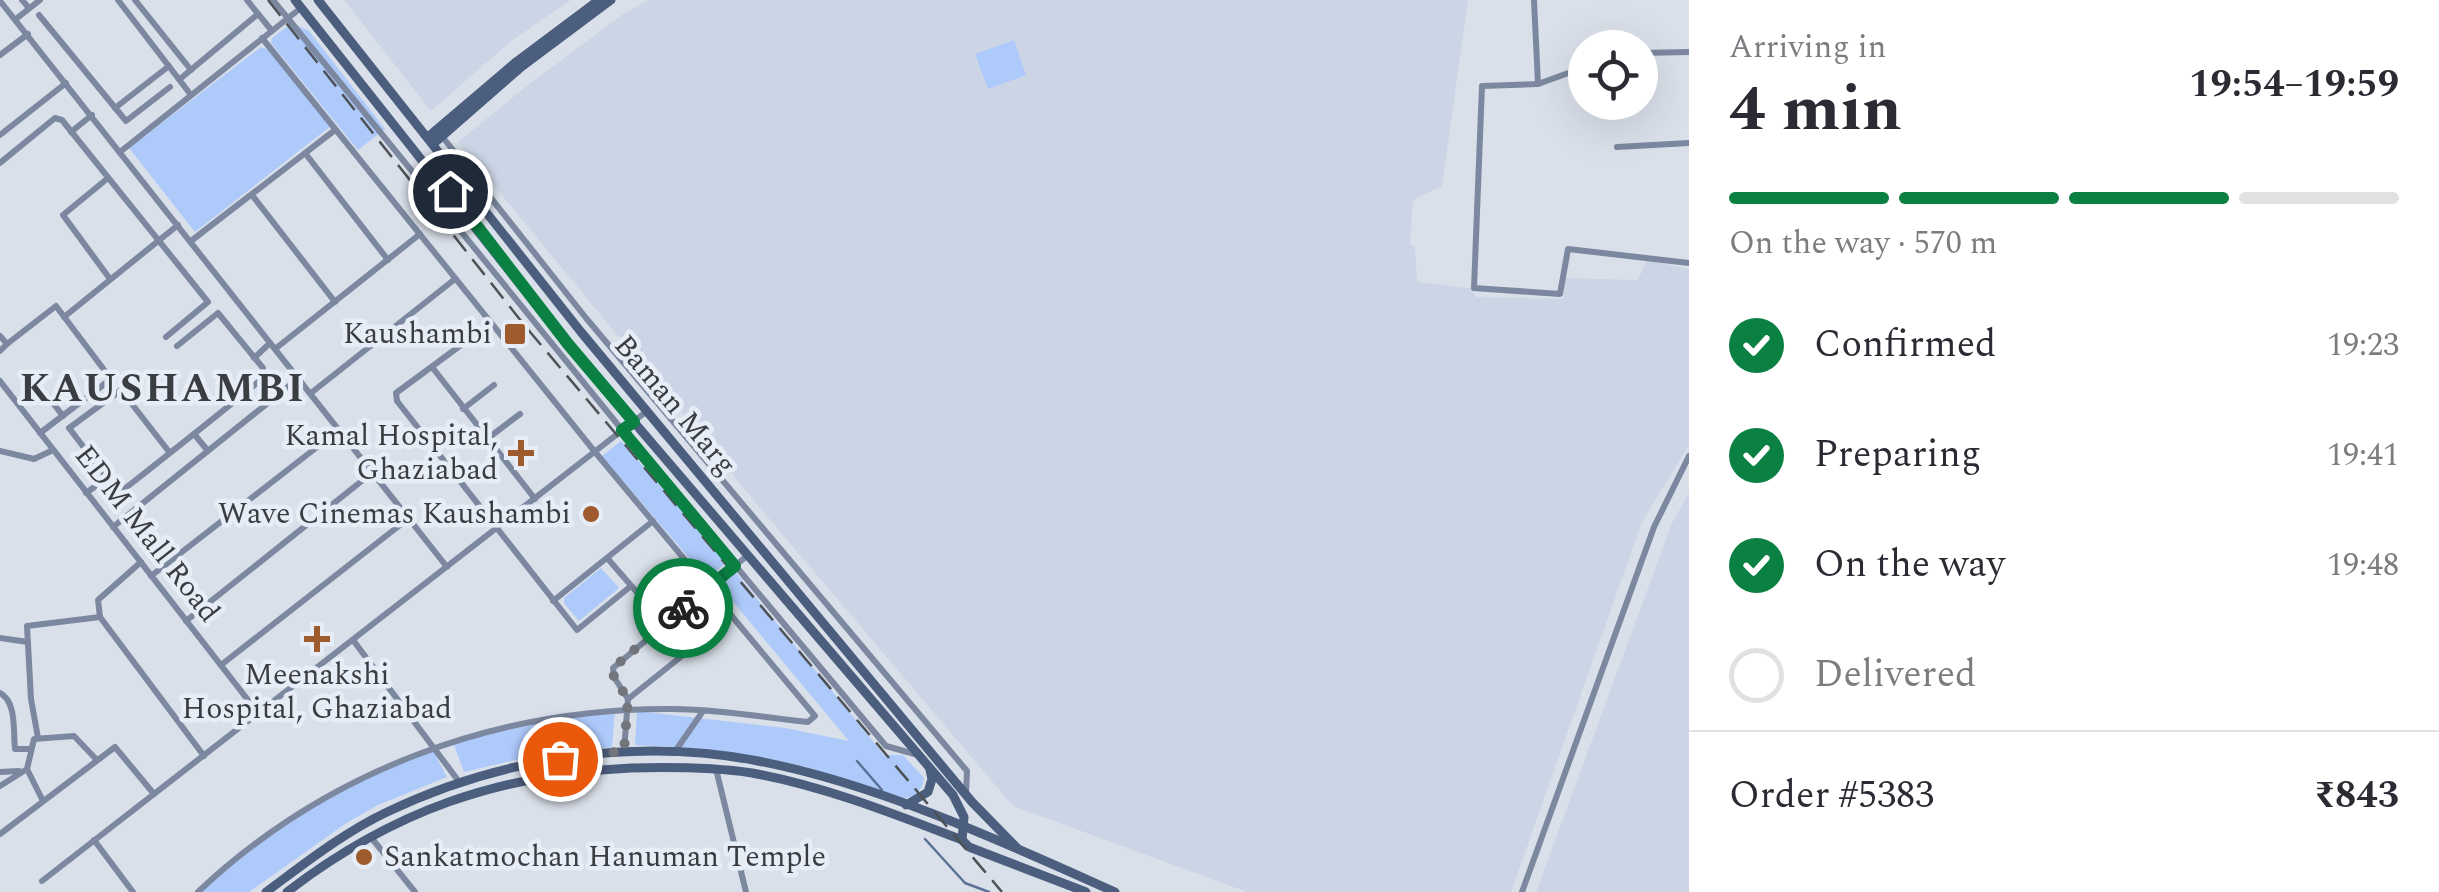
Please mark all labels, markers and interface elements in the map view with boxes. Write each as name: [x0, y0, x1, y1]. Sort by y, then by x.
text: Arriving in: [1729, 23, 1886, 72]
map controls: [1568, 30, 1658, 120]
button: locate: [1568, 30, 1658, 120]
text: 19:54–19:59: [2189, 56, 2399, 114]
text: 4 min: [1729, 60, 1902, 159]
pin: [408, 149, 493, 234]
icon: home: [423, 164, 478, 219]
text: On the way · 570 m: [1729, 219, 1997, 268]
place label: Kaushambi: [343, 311, 492, 357]
text: Confirmed: [1814, 316, 1996, 374]
icon: check: [1729, 318, 1784, 373]
marker: Kaushambi: [502, 321, 528, 347]
text: 19:23: [2327, 321, 2399, 370]
street label: Baman Marg: [602, 325, 748, 485]
district label: KAUSHAMBI: [20, 359, 306, 420]
place label: Kamal Hospital, Ghaziabad: [285, 413, 498, 493]
text: Preparing: [1814, 426, 1981, 484]
icon: check: [1729, 428, 1784, 483]
text: 19:41: [2327, 431, 2399, 480]
street label: EDM Mall Road: [63, 435, 231, 633]
marker: Kamal Hospital, Ghaziabad: [508, 440, 534, 466]
place label: Wave Cinemas Kaushambi: [218, 491, 571, 537]
marker: Wave Cinemas Kaushambi: [580, 503, 602, 525]
text: On the way: [1814, 536, 2005, 594]
icon: check: [1729, 538, 1784, 593]
text: 19:48: [2327, 541, 2399, 590]
courier: [633, 558, 733, 658]
icon: bike: [656, 581, 711, 636]
marker: Meenakshi Hospital, Ghaziabad: [304, 626, 330, 652]
text: Delivered: [1814, 646, 1976, 704]
place label: Meenakshi Hospital, Ghaziabad: [182, 652, 452, 732]
pin: [518, 717, 603, 802]
icon: bag: [533, 732, 588, 787]
text: Order #5383: [1729, 767, 1934, 825]
text: ₹843: [2314, 767, 2399, 825]
place label: Sankatmochan Hanuman Temple: [384, 834, 826, 880]
marker: Sankatmochan Hanuman Temple: [353, 846, 375, 868]

